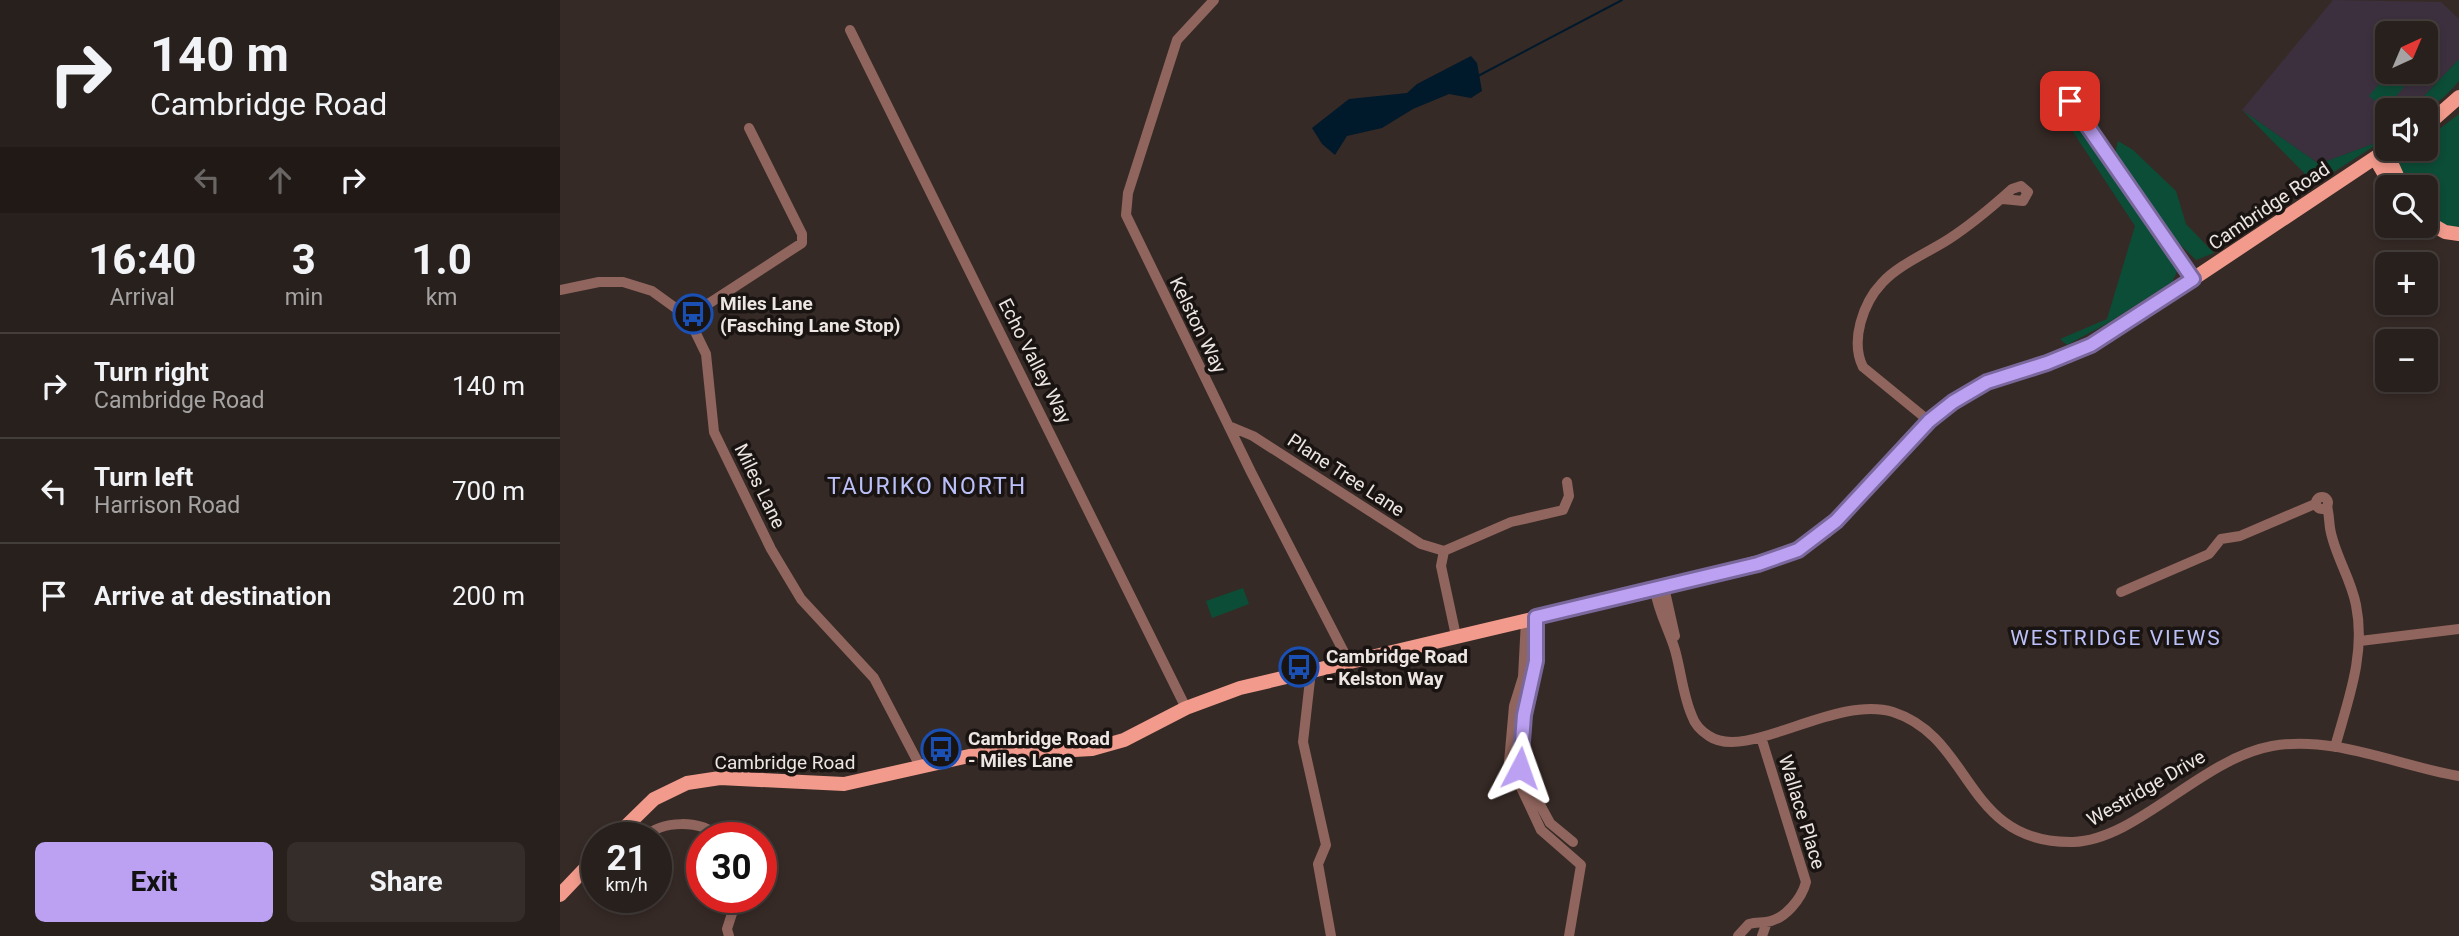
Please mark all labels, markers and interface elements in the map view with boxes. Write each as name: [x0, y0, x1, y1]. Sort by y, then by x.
north arrow: [2375, 21, 2438, 84]
map controls: [2375, 21, 2438, 392]
text: 140 m: [150, 26, 289, 83]
icon: right: [35, 28, 126, 119]
pin: [2040, 71, 2100, 131]
icon: arrive: [2051, 82, 2089, 120]
text: Cambridge Road: [150, 85, 387, 123]
button: sound: [2375, 98, 2438, 161]
street label: Cambridge Road: [2204, 157, 2334, 255]
icon: left: [188, 161, 226, 199]
icon: ahead: [261, 161, 299, 199]
icon: right: [334, 161, 372, 199]
button: search: [2375, 175, 2438, 238]
text: 16:40: [88, 235, 196, 284]
text: 3: [292, 235, 316, 284]
text: 1.0: [411, 235, 472, 284]
button: +: [2375, 252, 2438, 315]
street label: Kelston Way: [1165, 273, 1231, 377]
text: Arrival: [110, 284, 175, 311]
text: min: [285, 284, 323, 311]
text: km: [426, 284, 457, 311]
place label: Miles Lane (Fasching Lane Stop): [720, 292, 901, 337]
bus stop icon: Miles Lane (Fasching Lane Stop): [672, 293, 714, 335]
street label: Echo Valley Way: [994, 295, 1076, 427]
button: −: [2375, 329, 2438, 392]
text: Turn right: [94, 357, 209, 387]
icon: right: [35, 367, 73, 405]
text: 140 m: [452, 371, 525, 401]
text: Cambridge Road: [94, 387, 265, 414]
street label: Plane Tree Lane: [1283, 429, 1409, 521]
street label: Miles Lane: [730, 440, 790, 532]
text: Turn left: [94, 462, 193, 492]
icon: left: [35, 472, 73, 510]
district label: TAURIKO NORTH: [827, 473, 1027, 500]
text: 700 m: [452, 476, 525, 506]
text: Harrison Road: [94, 492, 240, 519]
icon: arrive: [35, 577, 73, 615]
text: Arrive at destination: [94, 581, 331, 611]
text: 200 m: [452, 581, 525, 611]
district label: WESTRIDGE VIEWS: [2010, 626, 2222, 650]
place label: Cambridge Road - Kelston Way: [1326, 645, 1468, 690]
bus stop icon: Cambridge Road - Kelston Way: [1278, 646, 1320, 688]
place label: Cambridge Road - Miles Lane: [968, 727, 1110, 772]
bus stop icon: Cambridge Road - Miles Lane: [920, 728, 962, 770]
position arrow: [1483, 731, 1557, 805]
street label: Westridge Drive: [2083, 745, 2209, 831]
street label: Cambridge Road: [715, 751, 855, 774]
street label: Wallace Place: [1774, 752, 1830, 872]
speed limit sign: 30: [686, 822, 777, 913]
text: 21: [606, 838, 647, 879]
button: Exit: [35, 842, 273, 922]
button: Share: [287, 842, 525, 922]
text: km/h: [605, 874, 648, 895]

